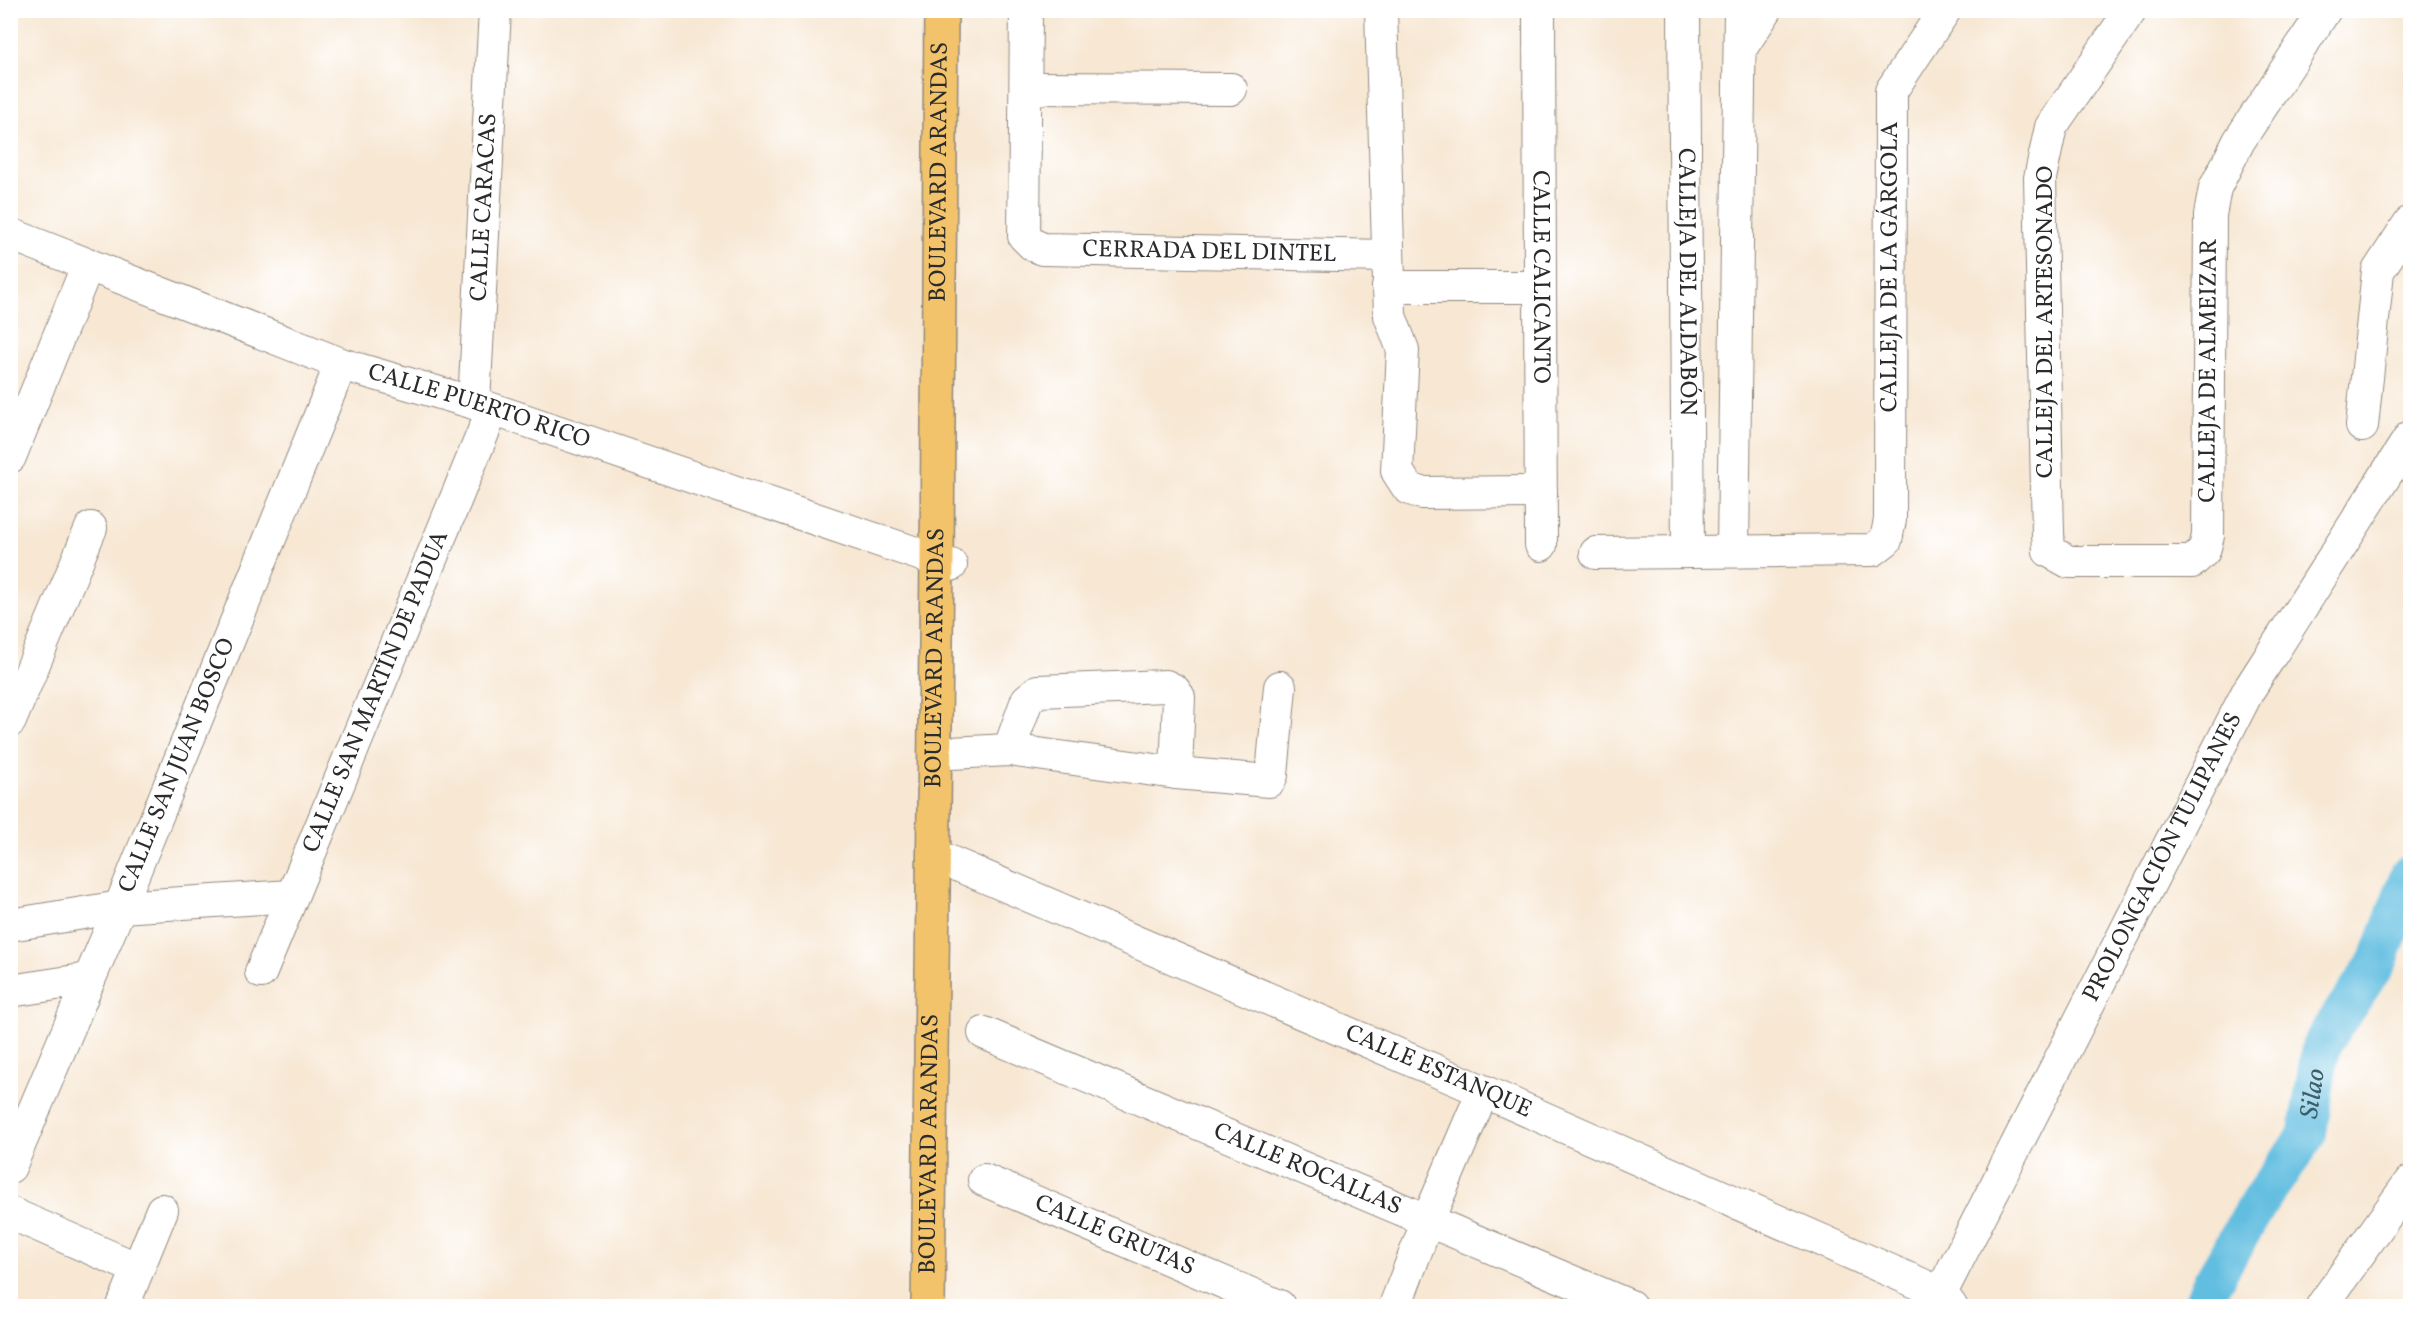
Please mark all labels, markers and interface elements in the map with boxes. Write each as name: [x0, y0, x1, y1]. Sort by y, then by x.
street label: BOULEVARD ARANDAS: [922, 42, 958, 302]
street label: CALLE CARACAS: [462, 112, 506, 302]
street label: CALLEJA DE LA GÁRGOLA: [1873, 121, 1908, 412]
street label: CALLEJA DEL ALDABÓN: [1668, 148, 1704, 416]
street label: CALLEJA DEL ARTESONADO: [2029, 166, 2063, 478]
street label: CALLE CALICANTO: [1523, 170, 1557, 384]
street label: CERRADA DEL DINTEL: [1082, 233, 1337, 272]
street label: CALLEJA DE ALMEIZAR: [2191, 239, 2227, 503]
street label: CALLE PUERTO RICO: [364, 356, 595, 458]
street label: CALLE SAN MARTÍN DE PADUA: [295, 525, 458, 858]
street label: BOULEVARD ARANDAS: [917, 528, 954, 788]
street label: CALLE SAN JUAN BOSCO: [111, 633, 245, 898]
street label: PROLONGACIÓN TULIPANES: [2075, 707, 2251, 1008]
street label: BOULEVARD ARANDAS: [911, 1014, 949, 1274]
street label: CALLE ESTANQUE: [1340, 1017, 1537, 1127]
water label: Silao: [2292, 1066, 2335, 1121]
street label: CALLE ROCALLAS: [1208, 1115, 1407, 1224]
street label: CALLE GRUTAS: [1029, 1187, 1200, 1285]

